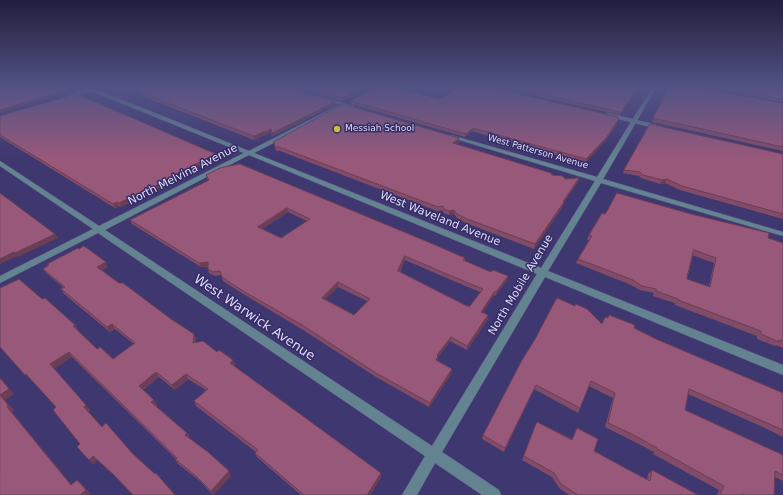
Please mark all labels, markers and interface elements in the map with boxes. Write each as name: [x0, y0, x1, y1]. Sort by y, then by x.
marker: Messiah School: [332, 124, 342, 134]
place label: Messiah School: [345, 124, 414, 134]
street label: West Patterson Avenue: [487, 132, 589, 172]
street label: North Melvina Avenue: [126, 142, 240, 208]
street label: West Waveland Avenue: [378, 189, 502, 249]
street label: North Mobile Avenue: [486, 232, 556, 338]
street label: West Warwick Avenue: [190, 272, 318, 364]

